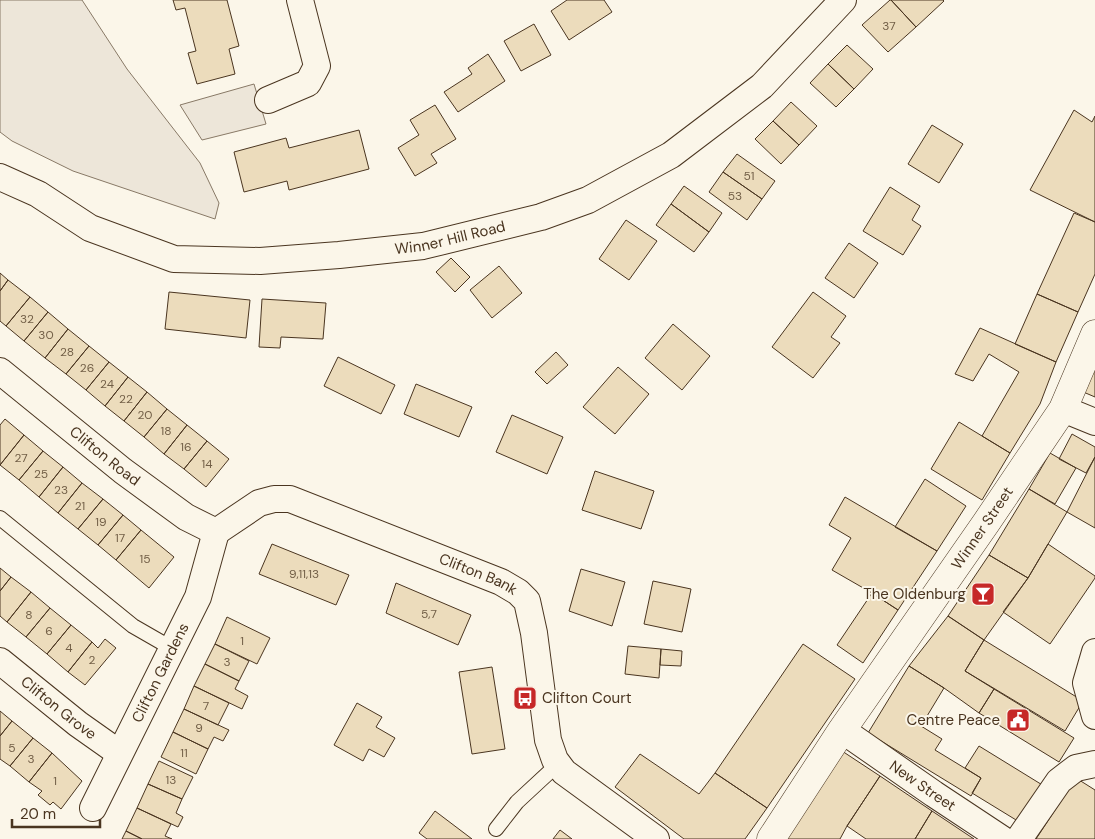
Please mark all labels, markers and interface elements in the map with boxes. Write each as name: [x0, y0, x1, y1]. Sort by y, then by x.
house number: 37: [882, 18, 896, 34]
house number: 51: [743, 168, 755, 184]
house number: 53: [728, 188, 742, 204]
street label: Winner Hill Road: [394, 216, 507, 259]
house number: 32: [20, 311, 34, 327]
house number: 30: [38, 327, 54, 343]
house number: 28: [60, 344, 74, 360]
house number: 26: [80, 360, 94, 376]
house number: 24: [100, 376, 114, 392]
house number: 22: [119, 391, 133, 407]
house number: 20: [137, 407, 153, 423]
street label: Clifton Road: [65, 422, 144, 490]
house number: 18: [160, 423, 172, 439]
house number: 16: [180, 439, 192, 455]
house number: 27: [14, 450, 28, 466]
house number: 14: [201, 456, 213, 472]
house number: 25: [34, 466, 48, 482]
house number: 23: [54, 482, 68, 498]
street label: Winner Street: [947, 483, 1018, 573]
house number: 21: [75, 498, 85, 514]
house number: 19: [95, 514, 107, 530]
house number: 17: [115, 530, 125, 546]
street label: Clifton Bank: [436, 549, 522, 600]
house number: 15: [139, 551, 151, 567]
house number: 9,11,13: [289, 566, 319, 582]
bar icon: The Oldenburg: [970, 581, 996, 607]
place label: The Oldenburg: [863, 584, 966, 604]
house number: 5,7: [421, 606, 437, 622]
house number: 8: [25, 607, 33, 623]
street label: Clifton Gardens: [127, 620, 193, 726]
house number: 6: [45, 623, 53, 639]
house number: 1: [240, 633, 244, 649]
house number: 4: [65, 640, 73, 656]
house number: 2: [89, 652, 96, 668]
house number: 3: [223, 654, 231, 670]
street label: Clifton Grove: [17, 672, 100, 744]
bus stop icon: Clifton Court: [512, 685, 538, 711]
place label: Clifton Court: [542, 688, 632, 708]
house number: 7: [203, 698, 209, 714]
public building icon: Centre Peace: [1005, 707, 1031, 733]
place label: Centre Peace: [906, 710, 1000, 730]
house number: 9: [195, 720, 203, 736]
house number: 5: [8, 740, 16, 756]
house number: 11: [180, 745, 188, 761]
house number: 3: [27, 751, 35, 767]
street label: New Street: [885, 756, 960, 816]
house number: 13: [166, 772, 176, 788]
house number: 1: [53, 773, 57, 789]
scale bar: [12, 796, 100, 828]
text: 20 m: [20, 804, 56, 824]

